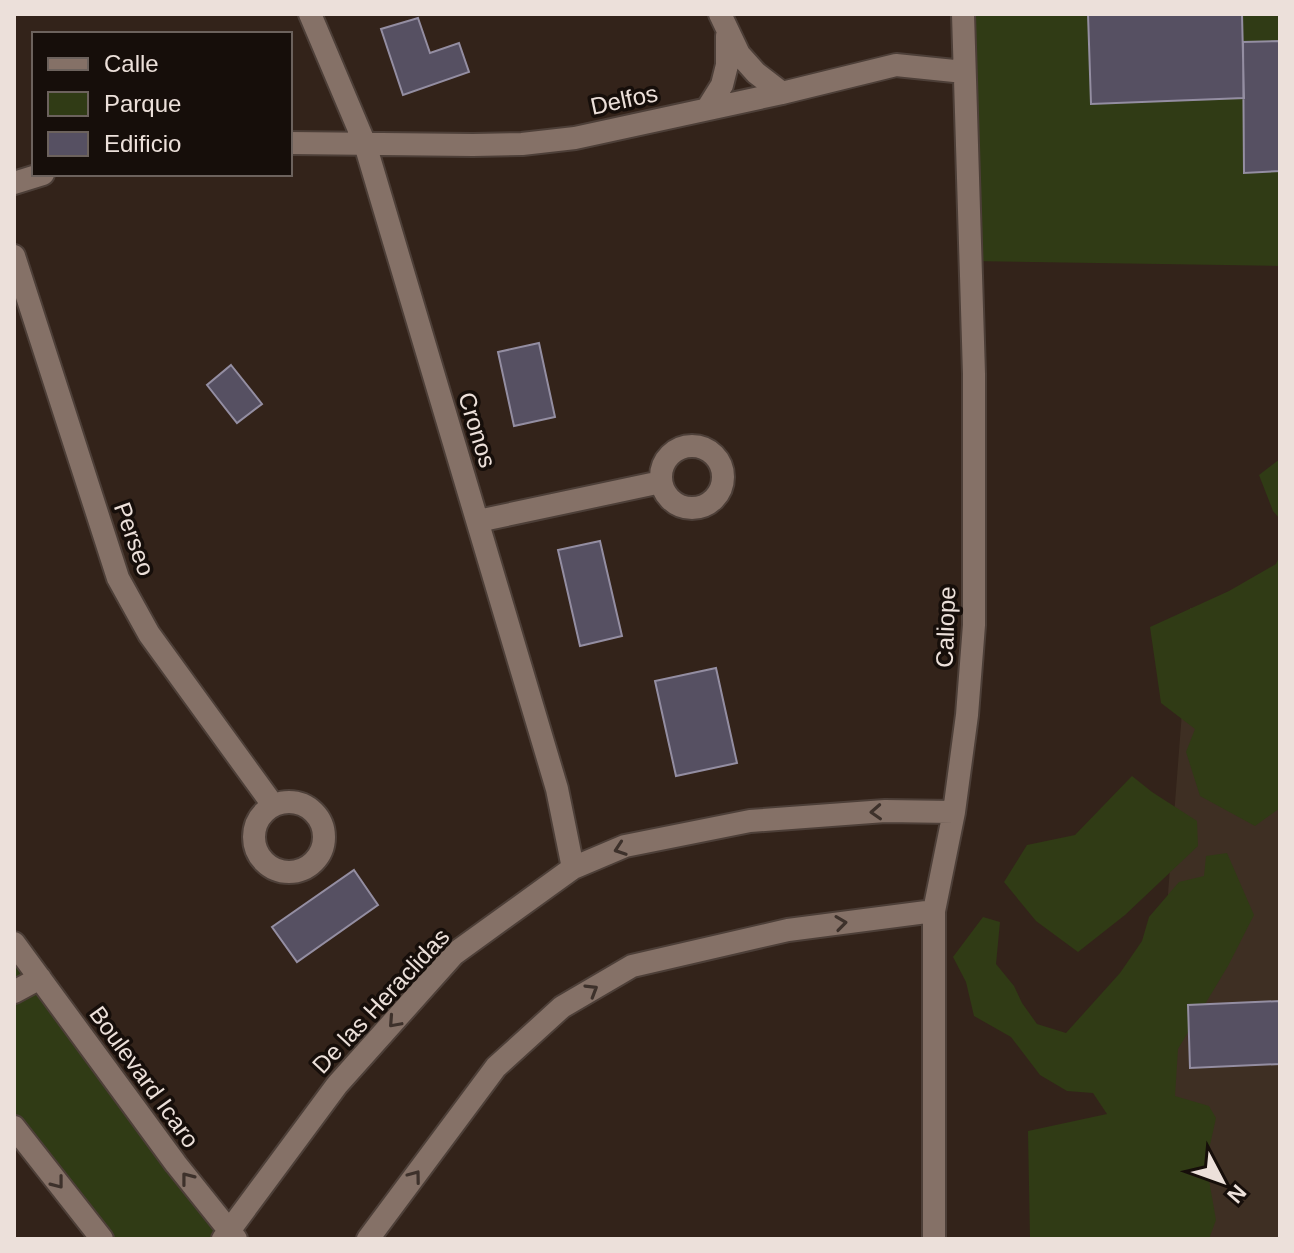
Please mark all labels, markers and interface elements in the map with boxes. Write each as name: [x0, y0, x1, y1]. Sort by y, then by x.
legend: [32, 32, 292, 176]
text: Calle: [104, 50, 159, 77]
street label: Delfos: [588, 79, 660, 120]
text: Parque: [104, 90, 181, 117]
text: Edificio: [104, 130, 181, 157]
street label: Cronos: [453, 389, 502, 471]
street label: Perseo: [109, 498, 160, 579]
street label: Caliope: [931, 586, 960, 668]
one-way arrow: [869, 803, 882, 820]
one-way arrow: [613, 840, 627, 856]
one-way arrow: [834, 915, 848, 932]
street label: De las Heraclidas: [307, 923, 455, 1079]
one-way arrow: [583, 984, 598, 999]
street label: Boulevard Icaro: [84, 1001, 205, 1153]
one-way arrow: [388, 1013, 403, 1027]
north arrow: [1182, 1141, 1262, 1221]
one-way arrow: [405, 1170, 419, 1185]
one-way arrow: [182, 1173, 197, 1187]
one-way arrow: [48, 1174, 63, 1188]
text: N: [1222, 1180, 1251, 1208]

